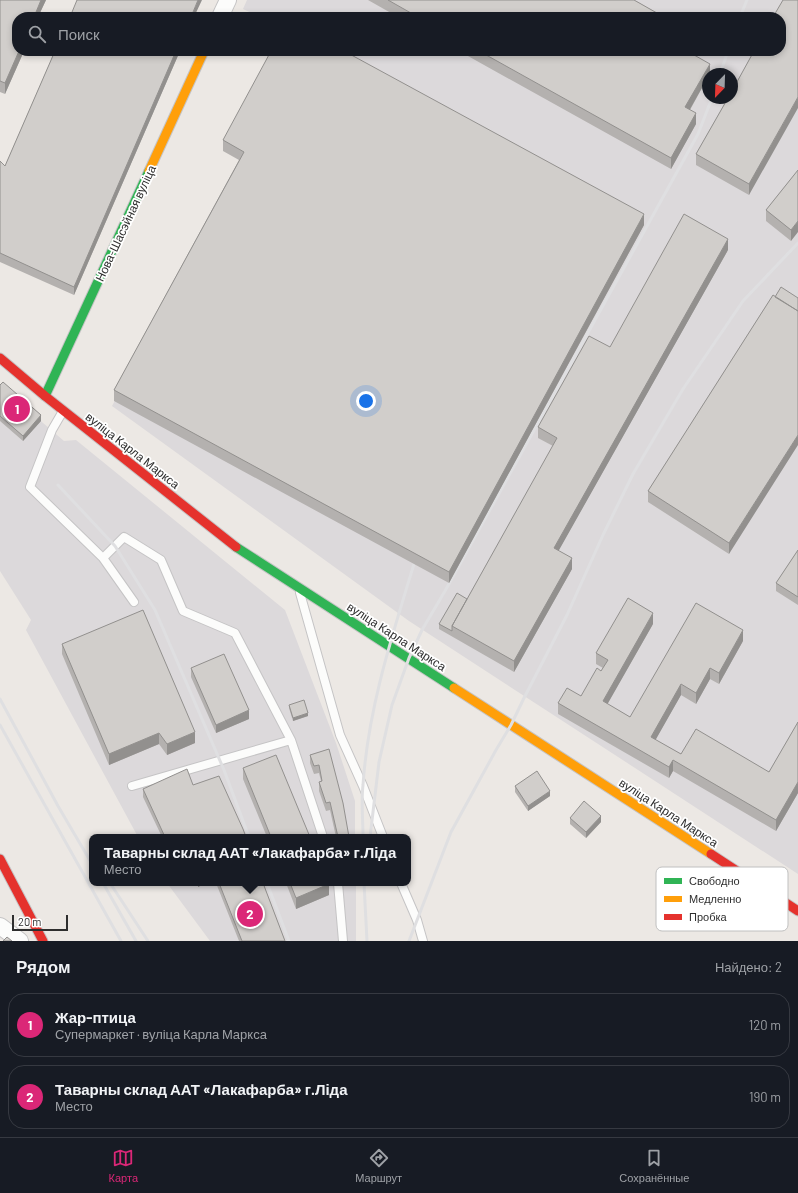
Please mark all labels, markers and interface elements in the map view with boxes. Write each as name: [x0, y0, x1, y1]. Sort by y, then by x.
search box: [12, 12, 786, 56]
icon: search: [26, 23, 48, 45]
text: Поиск: [58, 25, 100, 43]
north arrow: [702, 68, 738, 104]
street label: Нова-Шасэйная вуліца: [92, 162, 159, 284]
your location: [356, 391, 376, 411]
pin: 1: [4, 394, 30, 424]
street label: вуліца Карла Маркса: [83, 409, 183, 492]
street label: вуліца Карла Маркса: [344, 599, 449, 674]
street label: вуліца Карла Маркса: [616, 775, 721, 850]
popup: [89, 834, 411, 886]
text: Таварны склад ААТ «Лакафарба» г.Ліда: [104, 843, 396, 861]
text: Место: [104, 861, 142, 877]
legend: [656, 867, 788, 931]
text: Свободно: [689, 874, 740, 887]
text: Медленно: [689, 892, 741, 905]
pin: 2: [237, 899, 263, 929]
text: Пробка: [689, 910, 727, 923]
scale bar: [12, 913, 68, 932]
text: 20 m: [18, 915, 41, 928]
text: Рядом: [16, 956, 71, 976]
text: Найдено: 2: [715, 959, 782, 975]
text: Жар-птица: [55, 1008, 136, 1026]
text: 1: [28, 1017, 32, 1033]
text: 120 m: [749, 1017, 781, 1033]
text: Супермаркет · вуліца Карла Маркса: [55, 1026, 267, 1042]
text: Таварны склад ААТ «Лакафарба» г.Ліда: [55, 1080, 348, 1098]
text: 2: [26, 1089, 34, 1105]
text: 190 m: [749, 1089, 781, 1105]
text: Место: [55, 1098, 93, 1114]
tab: Карта: [109, 1147, 138, 1184]
tab: Маршрут: [355, 1147, 402, 1184]
tab: Сохранённые: [619, 1147, 689, 1184]

